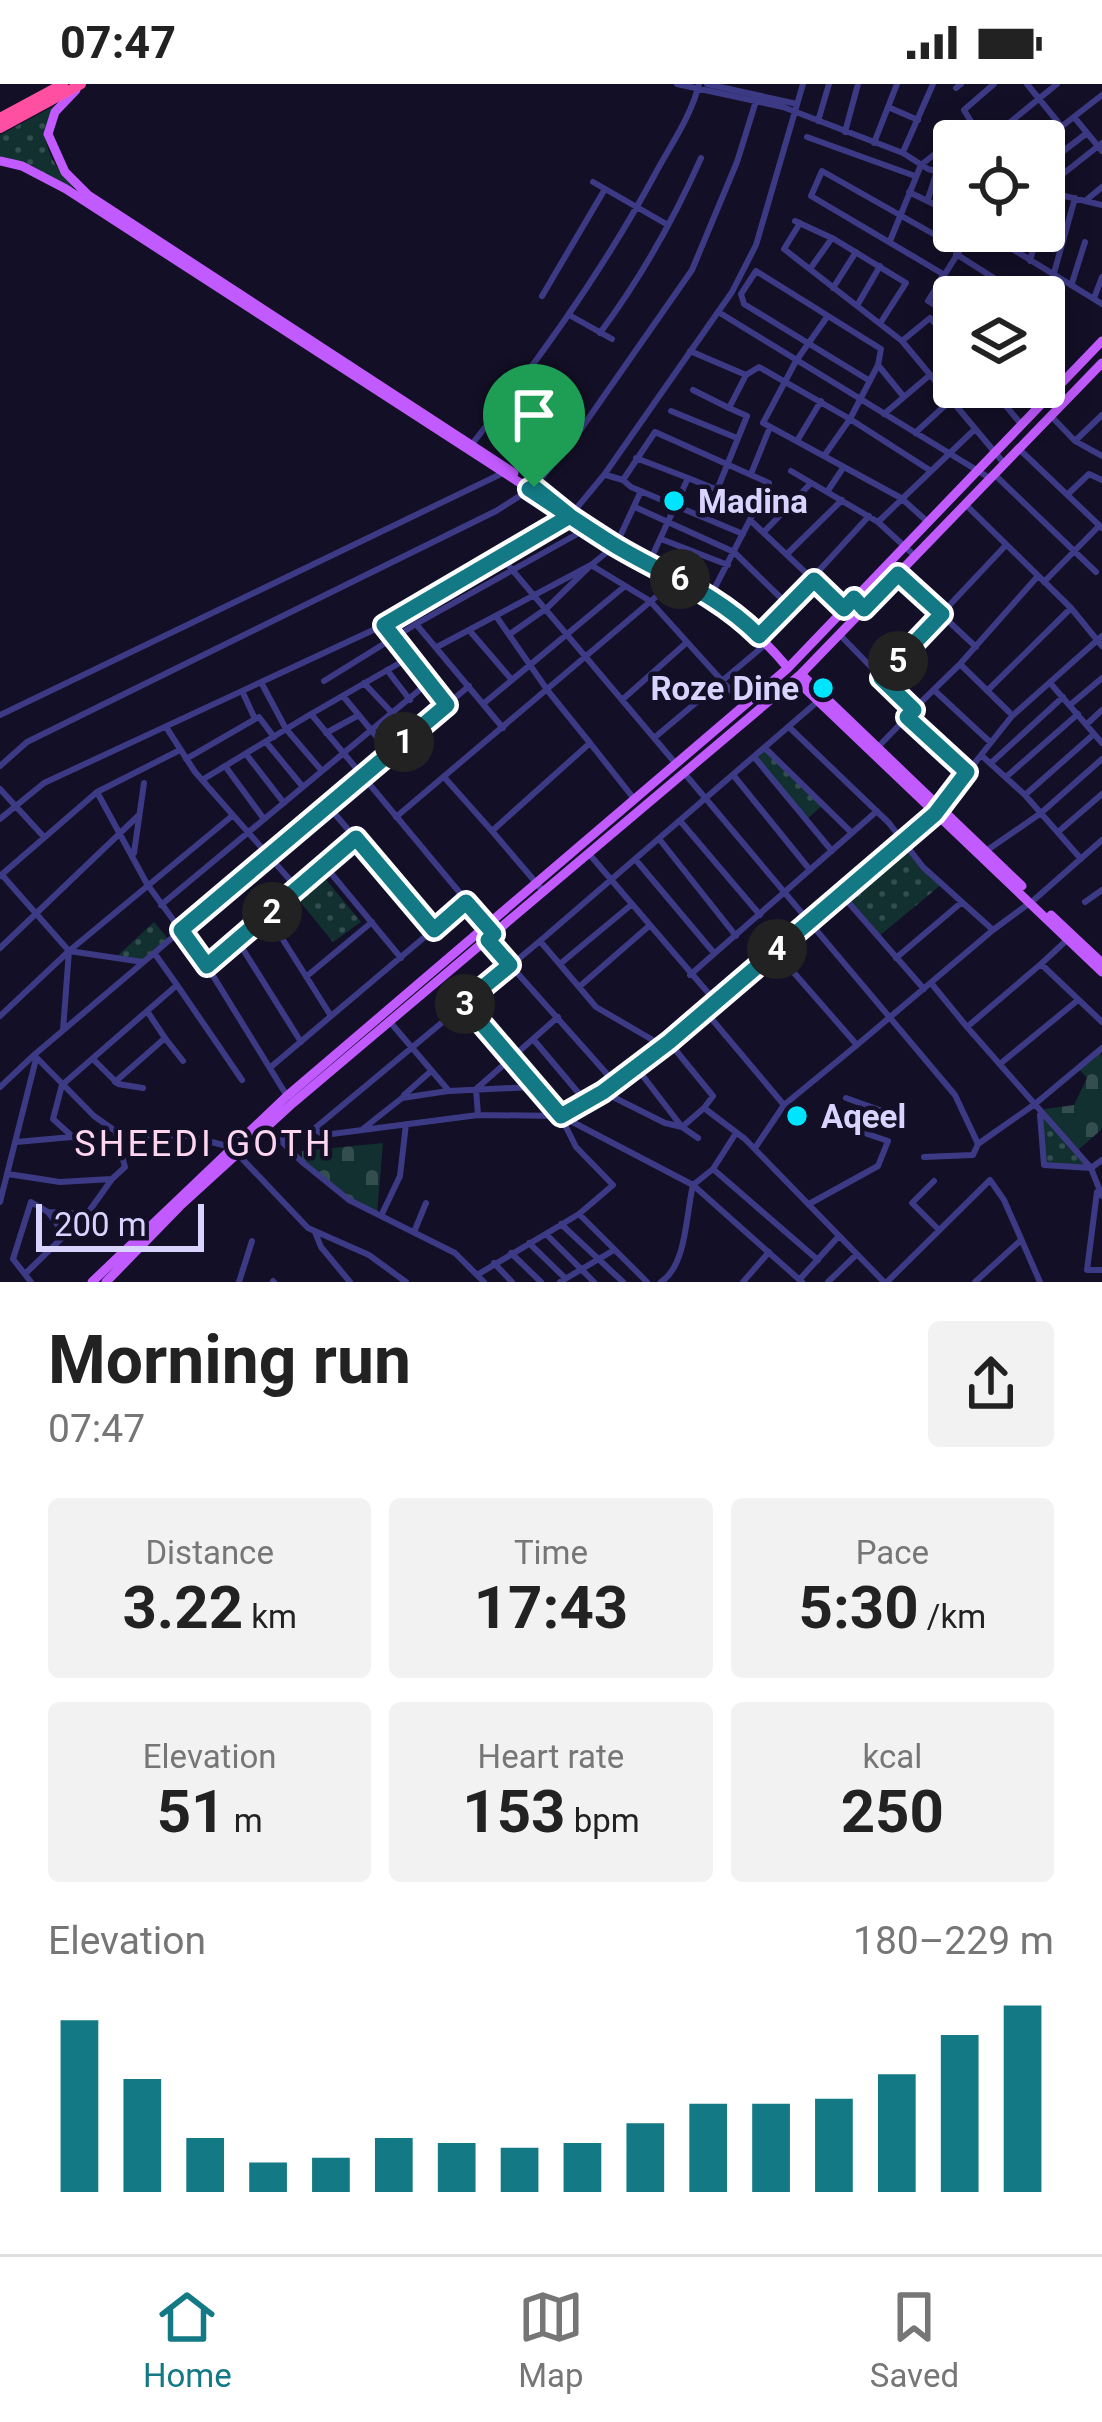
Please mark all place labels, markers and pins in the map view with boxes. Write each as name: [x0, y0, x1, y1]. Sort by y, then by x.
pin: [483, 364, 585, 487]
place label: Madina: [698, 482, 808, 521]
marker: Madina: [661, 488, 687, 514]
pin: 6: [650, 549, 710, 609]
pin: 5: [868, 631, 928, 691]
place label: Roze Dine: [650, 669, 799, 708]
marker: Roze Dine: [810, 675, 836, 701]
pin: 1: [374, 712, 434, 772]
pin: 2: [242, 882, 302, 942]
pin: 4: [747, 919, 807, 979]
pin: 3: [435, 974, 495, 1034]
place label: Aqeel: [821, 1097, 906, 1136]
marker: Aqeel: [784, 1103, 810, 1129]

